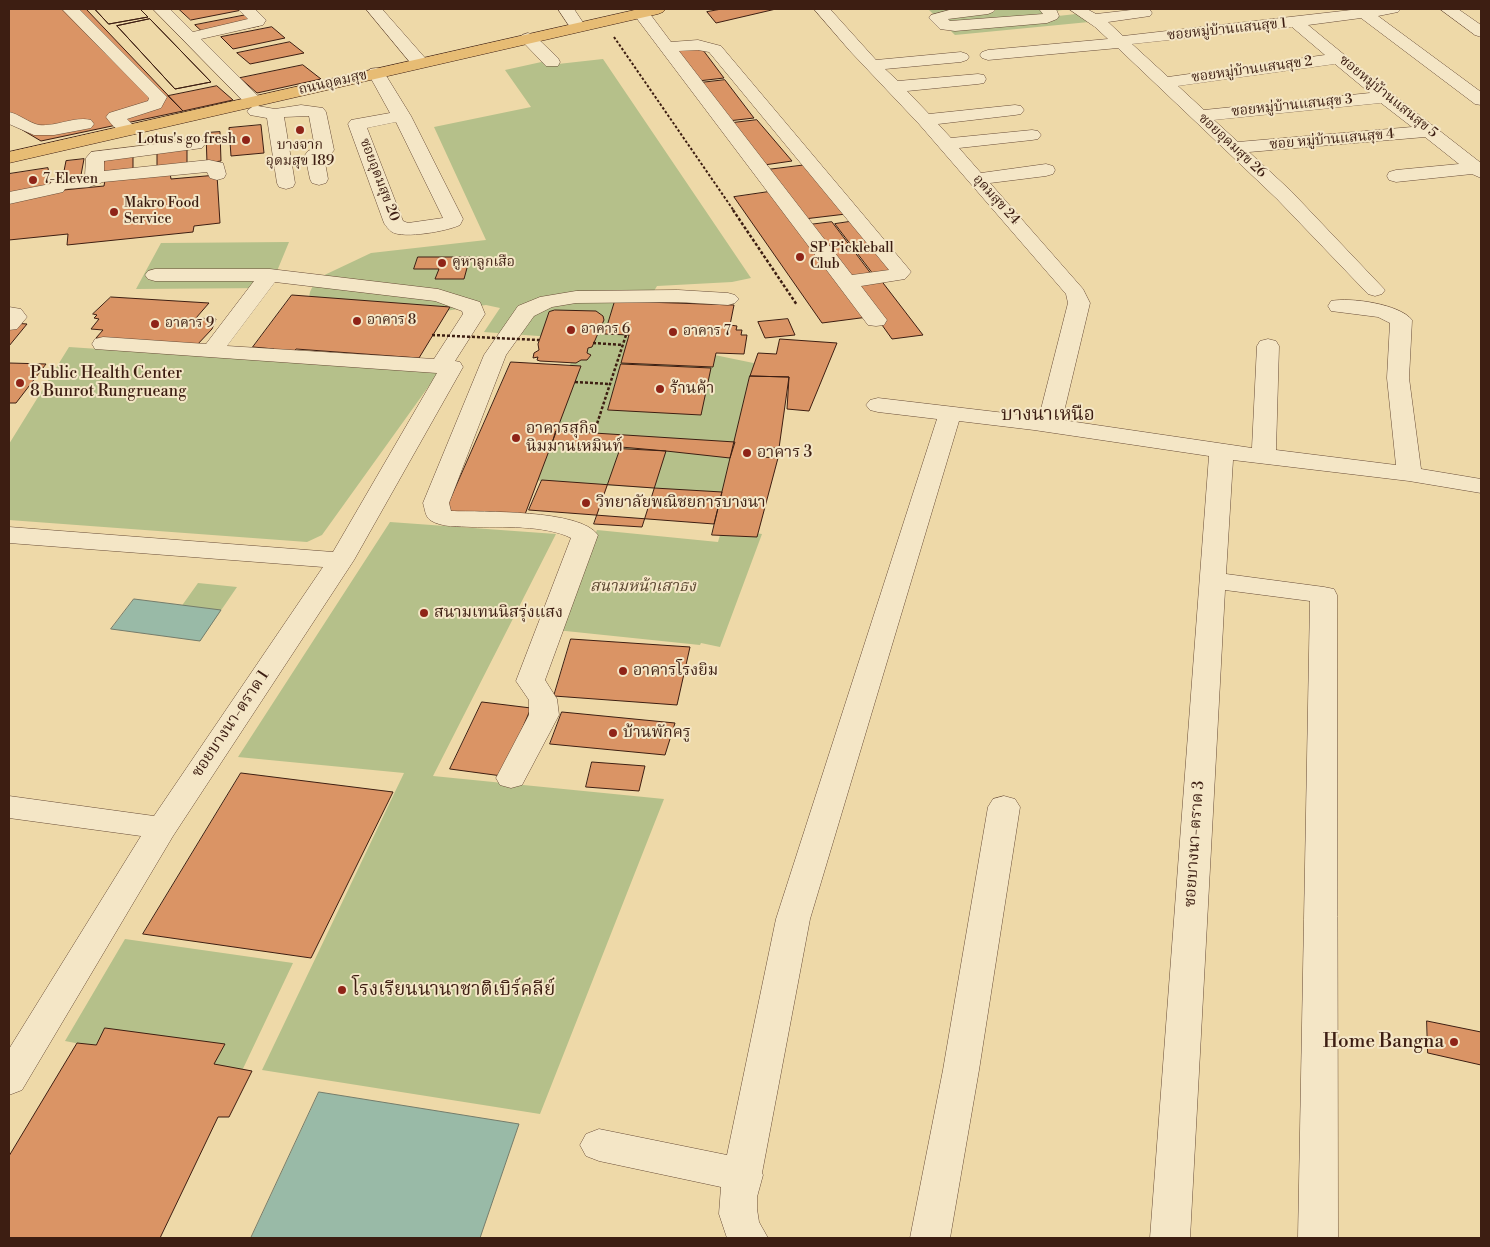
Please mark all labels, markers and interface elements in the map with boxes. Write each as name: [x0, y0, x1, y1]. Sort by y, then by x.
street label: ซอยหมู่บ้านแสนสุข 1: [1166, 15, 1288, 45]
street label: ซอยหมู่บ้านแสนสุข 5: [1335, 52, 1441, 142]
street label: ซอยหมู่บ้านแสนสุข 2: [1190, 53, 1314, 87]
street label: ถนนอุดมสุข: [297, 67, 369, 99]
street label: ซอยหมู่บ้านแสนสุข 3: [1231, 91, 1353, 121]
street label: ซอยอุดมสุข 26: [1194, 110, 1270, 182]
marker: บางจาก อุดมสุข 189: [294, 124, 306, 136]
street label: ซอย หมู่บ้านแสนสุข 4: [1269, 126, 1395, 154]
place label: Lotus's go fresh: [137, 132, 236, 148]
marker: Lotus's go fresh: [240, 134, 252, 146]
street label: ซอยอุดมสุข 20: [355, 136, 403, 224]
place label: บางจาก อุดมสุข 189: [266, 138, 334, 170]
street label: อุดมสุข 24: [969, 171, 1023, 229]
place label: 7-Eleven: [43, 172, 98, 188]
marker: 7-Eleven: [27, 174, 39, 186]
place label: Makro Food Service: [124, 196, 199, 228]
marker: Makro Food Service: [108, 206, 120, 218]
place label: SP Pickleball Club: [810, 241, 894, 274]
marker: SP Pickleball Club: [794, 251, 806, 263]
place label: คูหาลูกเสือ: [452, 255, 515, 271]
marker: คูหาลูกเสือ: [436, 257, 448, 269]
place label: อาคาร 8: [367, 313, 416, 329]
marker: อาคาร 8: [351, 315, 363, 327]
place label: อาคาร 9: [165, 316, 214, 332]
marker: อาคาร 9: [149, 318, 161, 330]
place label: อาคาร 6: [581, 322, 630, 338]
marker: อาคาร 6: [565, 324, 577, 336]
place label: อาคาร 7: [683, 324, 731, 340]
marker: อาคาร 7: [667, 326, 679, 338]
place label: Public Health Center 8 Bunrot Rungrueang: [30, 364, 186, 402]
marker: Public Health Center 8 Bunrot Rungrueang: [14, 377, 26, 389]
place label: ร้านค้า: [670, 379, 714, 399]
marker: ร้านค้า: [654, 383, 666, 395]
district label: บางนาเหนือ: [1001, 404, 1095, 426]
place label: อาคารสุกิจ นิมมานเหมินท์: [526, 419, 623, 457]
marker: อาคารสุกิจ นิมมานเหมินท์: [510, 432, 522, 444]
place label: อาคาร 3: [757, 443, 812, 463]
marker: อาคาร 3: [741, 447, 753, 459]
place label: วิทยาลัยพณิชยการบางนา: [596, 493, 766, 513]
marker: วิทยาลัยพณิชยการบางนา: [580, 497, 592, 509]
park label: สนามหน้าเสาธง: [590, 577, 696, 597]
place label: สนามเทนนิสรุ่งแสง: [434, 603, 563, 623]
marker: สนามเทนนิสรุ่งแสง: [418, 607, 430, 619]
place label: อาคารโรงยิม: [633, 661, 718, 681]
marker: อาคารโรงยิม: [617, 665, 629, 677]
street label: ซอยบางนา-ตราด 1: [188, 667, 274, 781]
place label: บ้านพักครู: [623, 723, 691, 743]
marker: บ้านพักครู: [607, 727, 619, 739]
street label: ซอยบางนา-ตราด 3: [1181, 780, 1209, 908]
place label: โรงเรียนนานาชาติเบิร์คลีย์: [352, 979, 555, 1001]
marker: โรงเรียนนานาชาติเบิร์คลีย์: [336, 984, 348, 996]
place label: Home Bangna: [1323, 1031, 1444, 1053]
marker: Home Bangna: [1448, 1036, 1460, 1048]

